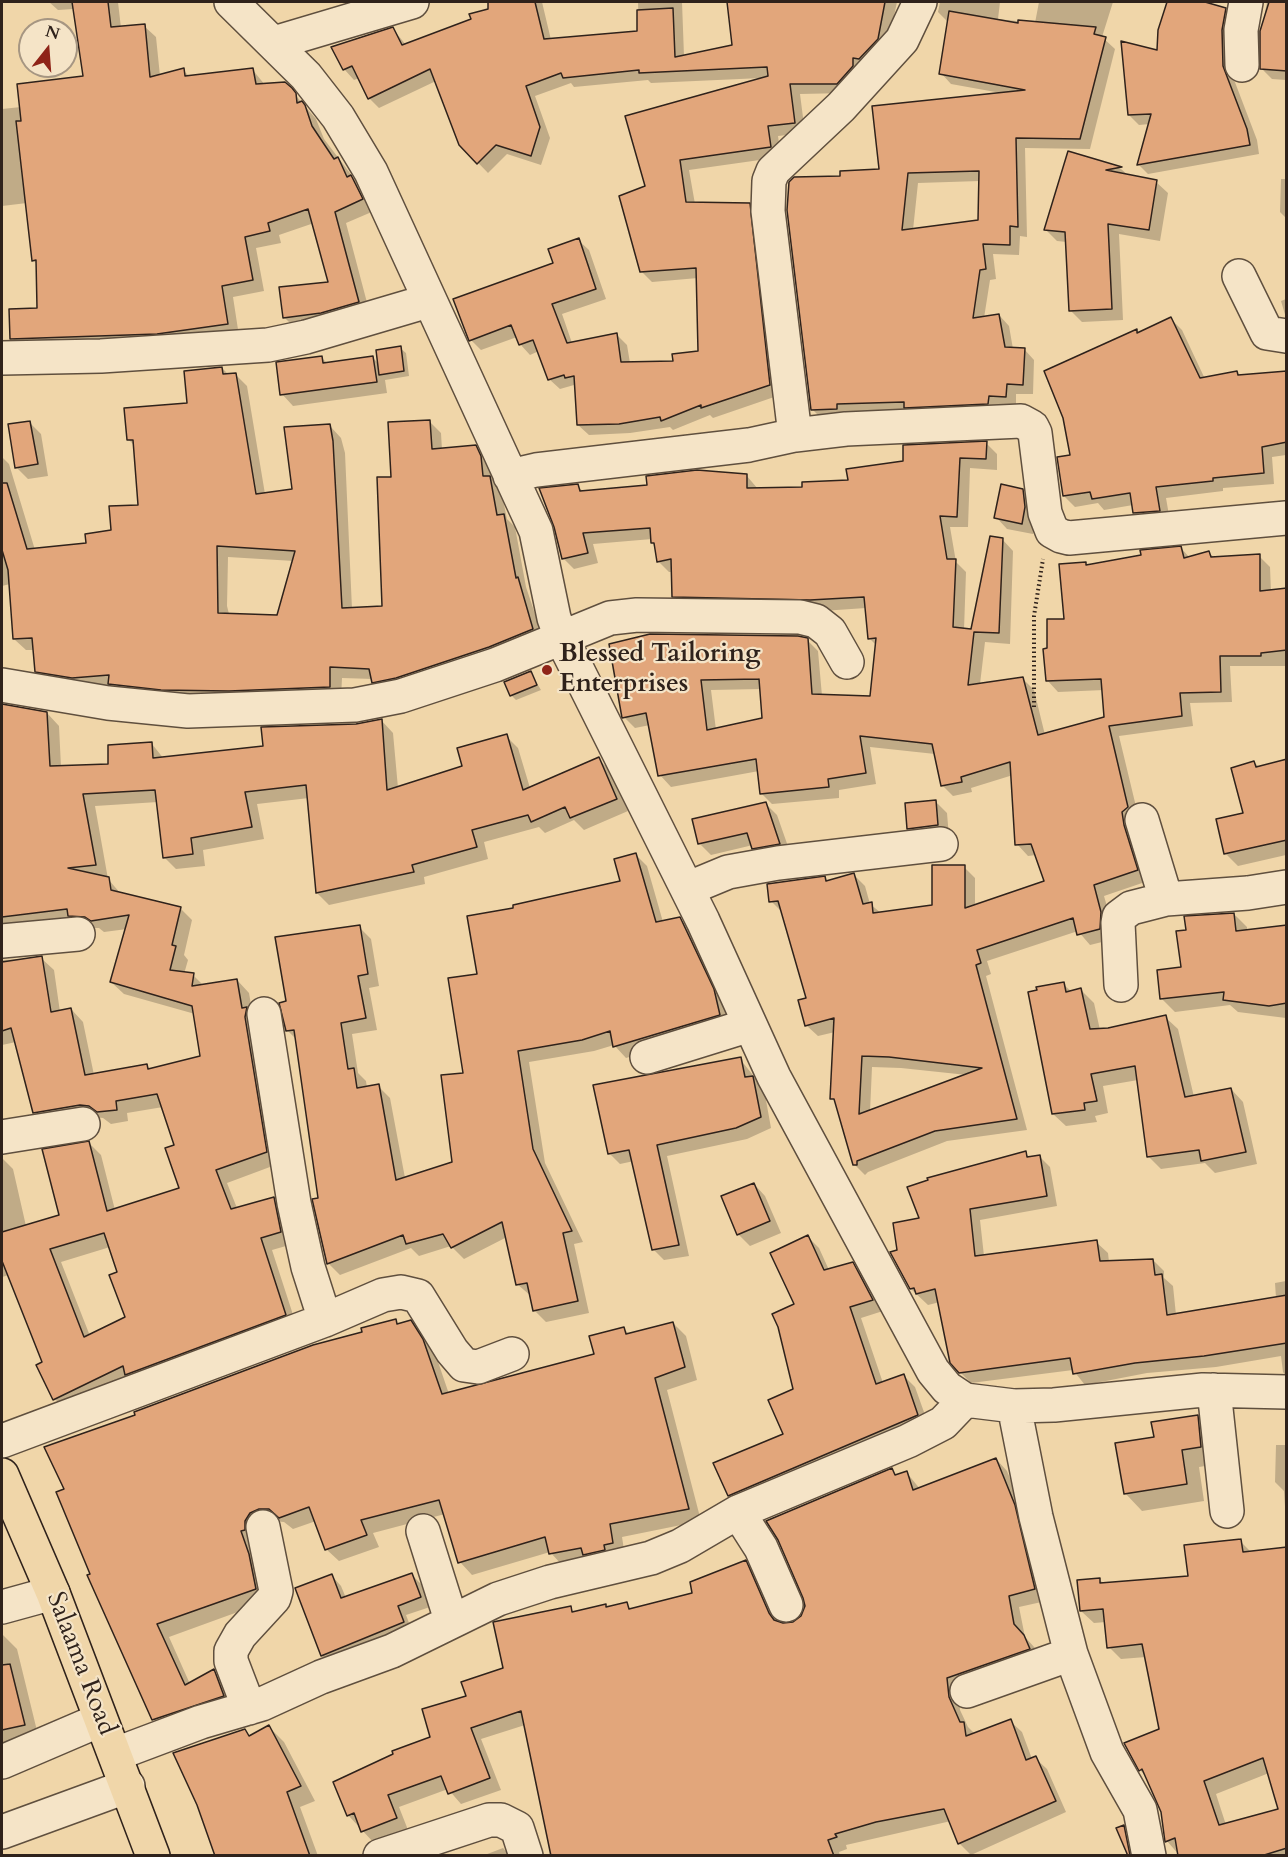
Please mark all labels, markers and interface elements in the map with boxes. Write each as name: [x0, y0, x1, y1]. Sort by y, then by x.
north arrow: [18, 18, 78, 78]
text: N: [43, 20, 63, 45]
place label: Blessed Tailoring Enterprises: [559, 639, 761, 700]
marker: Blessed Tailoring Enterprises: [540, 663, 554, 677]
street label: Salaama Road: [38, 1588, 122, 1740]

